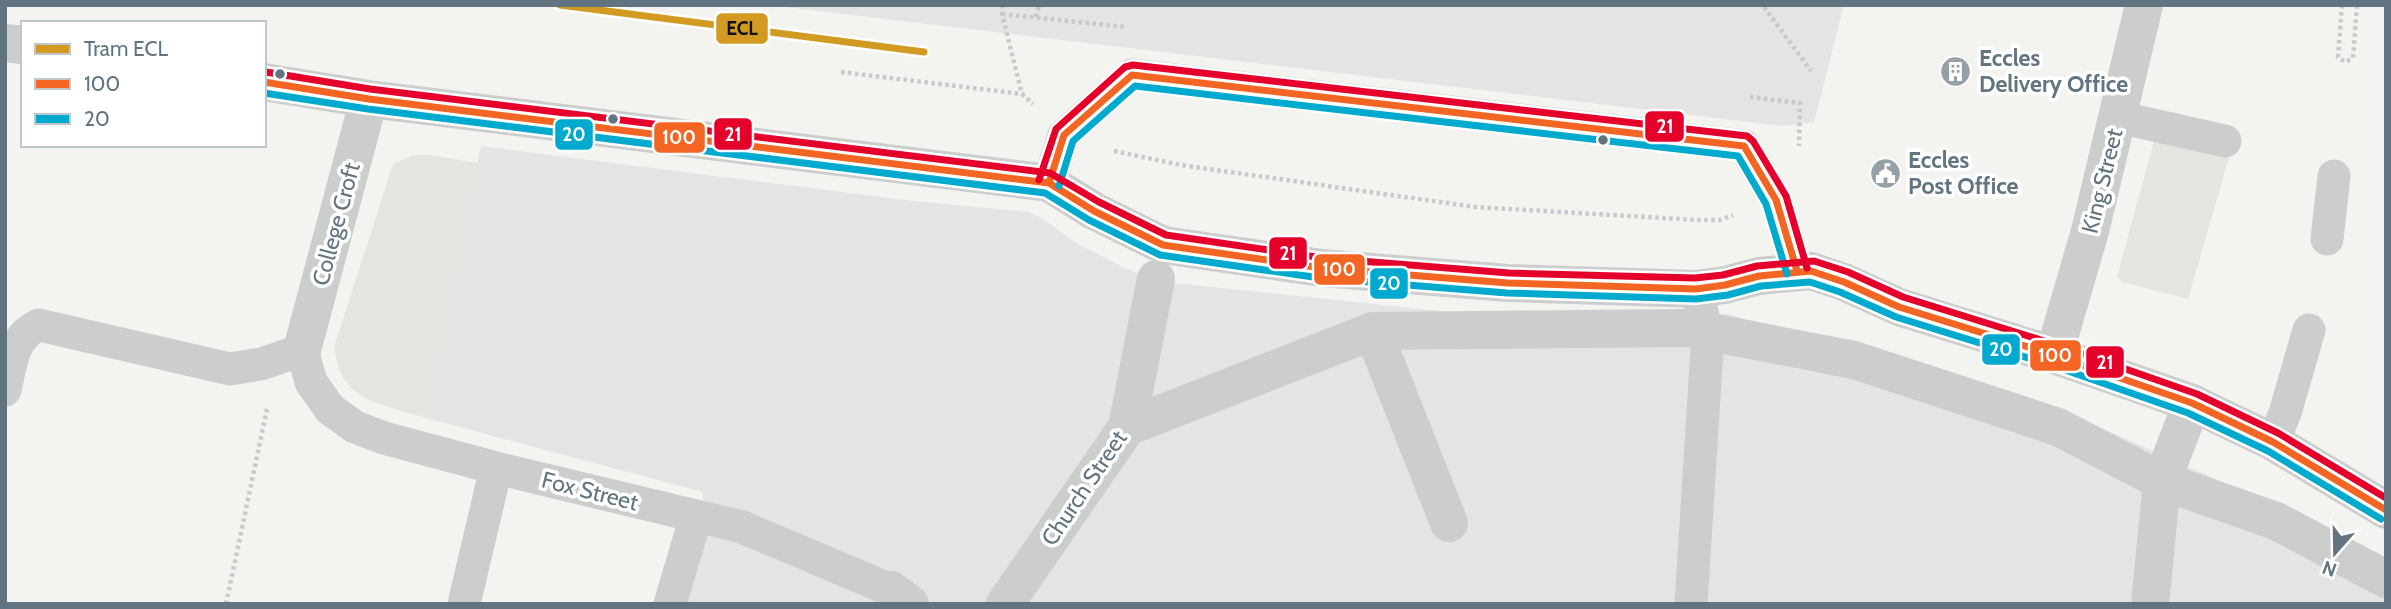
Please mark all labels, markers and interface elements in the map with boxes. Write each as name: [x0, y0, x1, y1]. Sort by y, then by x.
line badge: ECL: [715, 12, 769, 45]
text: ECL: [726, 17, 758, 40]
legend: [21, 21, 266, 147]
text: Tram ECL: [84, 36, 168, 61]
place label: Eccles Delivery Office: [1979, 44, 2128, 98]
building icon: Eccles Delivery Office: [1939, 54, 1973, 88]
unlabelled marker: [273, 67, 287, 81]
text: 100: [84, 71, 120, 96]
text: 20: [84, 106, 110, 131]
line badge: 21: [1644, 110, 1685, 143]
unlabelled marker: [606, 112, 620, 126]
text: 21: [1656, 115, 1674, 138]
line badge: 21: [713, 117, 753, 151]
line badge: 20: [554, 118, 594, 151]
line badge: 100: [653, 121, 706, 154]
text: 20: [562, 123, 586, 146]
text: 21: [724, 123, 742, 146]
street label: King Street: [2075, 125, 2129, 236]
text: 100: [662, 126, 696, 149]
unlabelled marker: [1596, 133, 1610, 147]
place label: Eccles Post Office: [1908, 146, 2019, 200]
public building icon: Eccles Post Office: [1868, 156, 1902, 190]
street label: College Croft: [306, 159, 366, 289]
line badge: 21: [1268, 236, 1308, 270]
text: 21: [1279, 242, 1297, 265]
line badge: 100: [1313, 253, 1366, 286]
text: 100: [1322, 258, 1356, 281]
line badge: 20: [1369, 267, 1409, 300]
text: 20: [1377, 272, 1401, 295]
line badge: 20: [1981, 333, 2021, 366]
text: 20: [1989, 338, 2013, 361]
line badge: 100: [2029, 339, 2082, 372]
text: 100: [2038, 344, 2072, 367]
line badge: 21: [2085, 345, 2125, 379]
text: 21: [2096, 351, 2114, 374]
street label: Church Street: [1035, 425, 1133, 551]
street label: Fox Street: [539, 466, 641, 517]
north arrow: [2300, 518, 2370, 588]
text: N: [2319, 555, 2340, 582]

